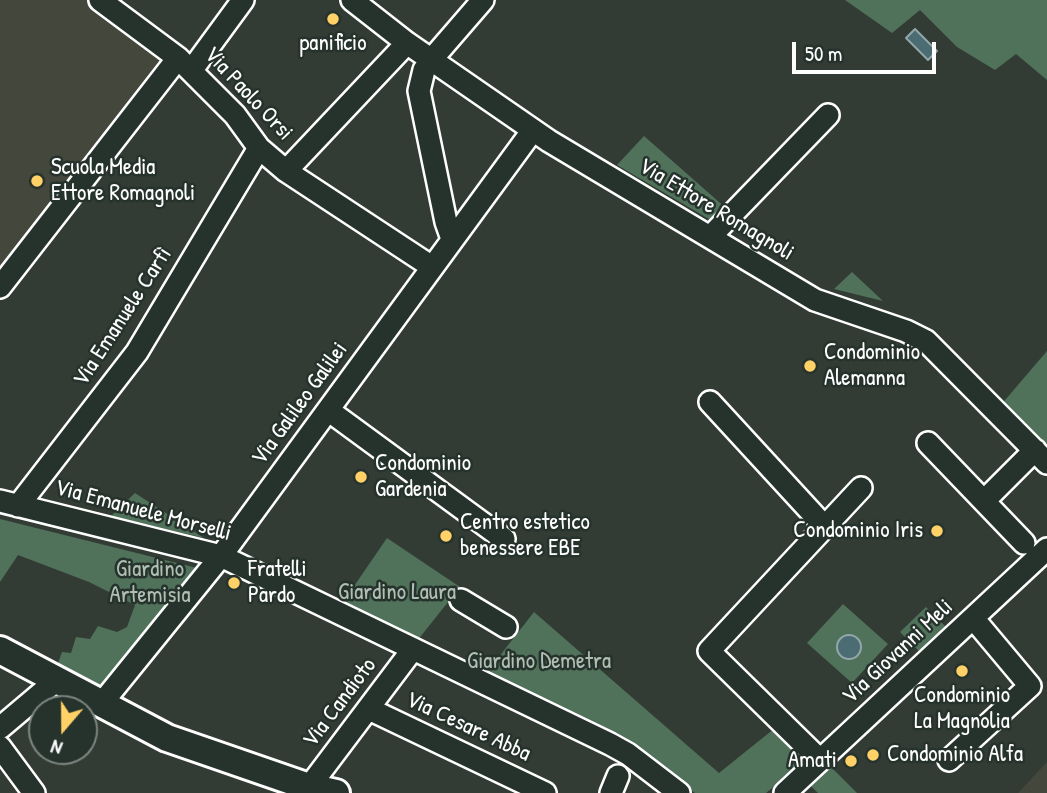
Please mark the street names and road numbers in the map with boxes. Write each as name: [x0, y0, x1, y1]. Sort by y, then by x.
street label: Via Paolo Orsi: [198, 41, 298, 147]
street label: Via Ettore Romagnoli: [633, 153, 799, 267]
street label: Via Emanuele Carfì: [68, 242, 178, 392]
street label: Via Galileo Galilei: [246, 337, 354, 471]
street label: Via Emanuele Morselli: [52, 474, 234, 548]
street label: Via Giovanni Meli: [837, 594, 959, 710]
street label: Via Candioto: [297, 653, 383, 753]
street label: Via Cesare Abba: [401, 686, 535, 768]

